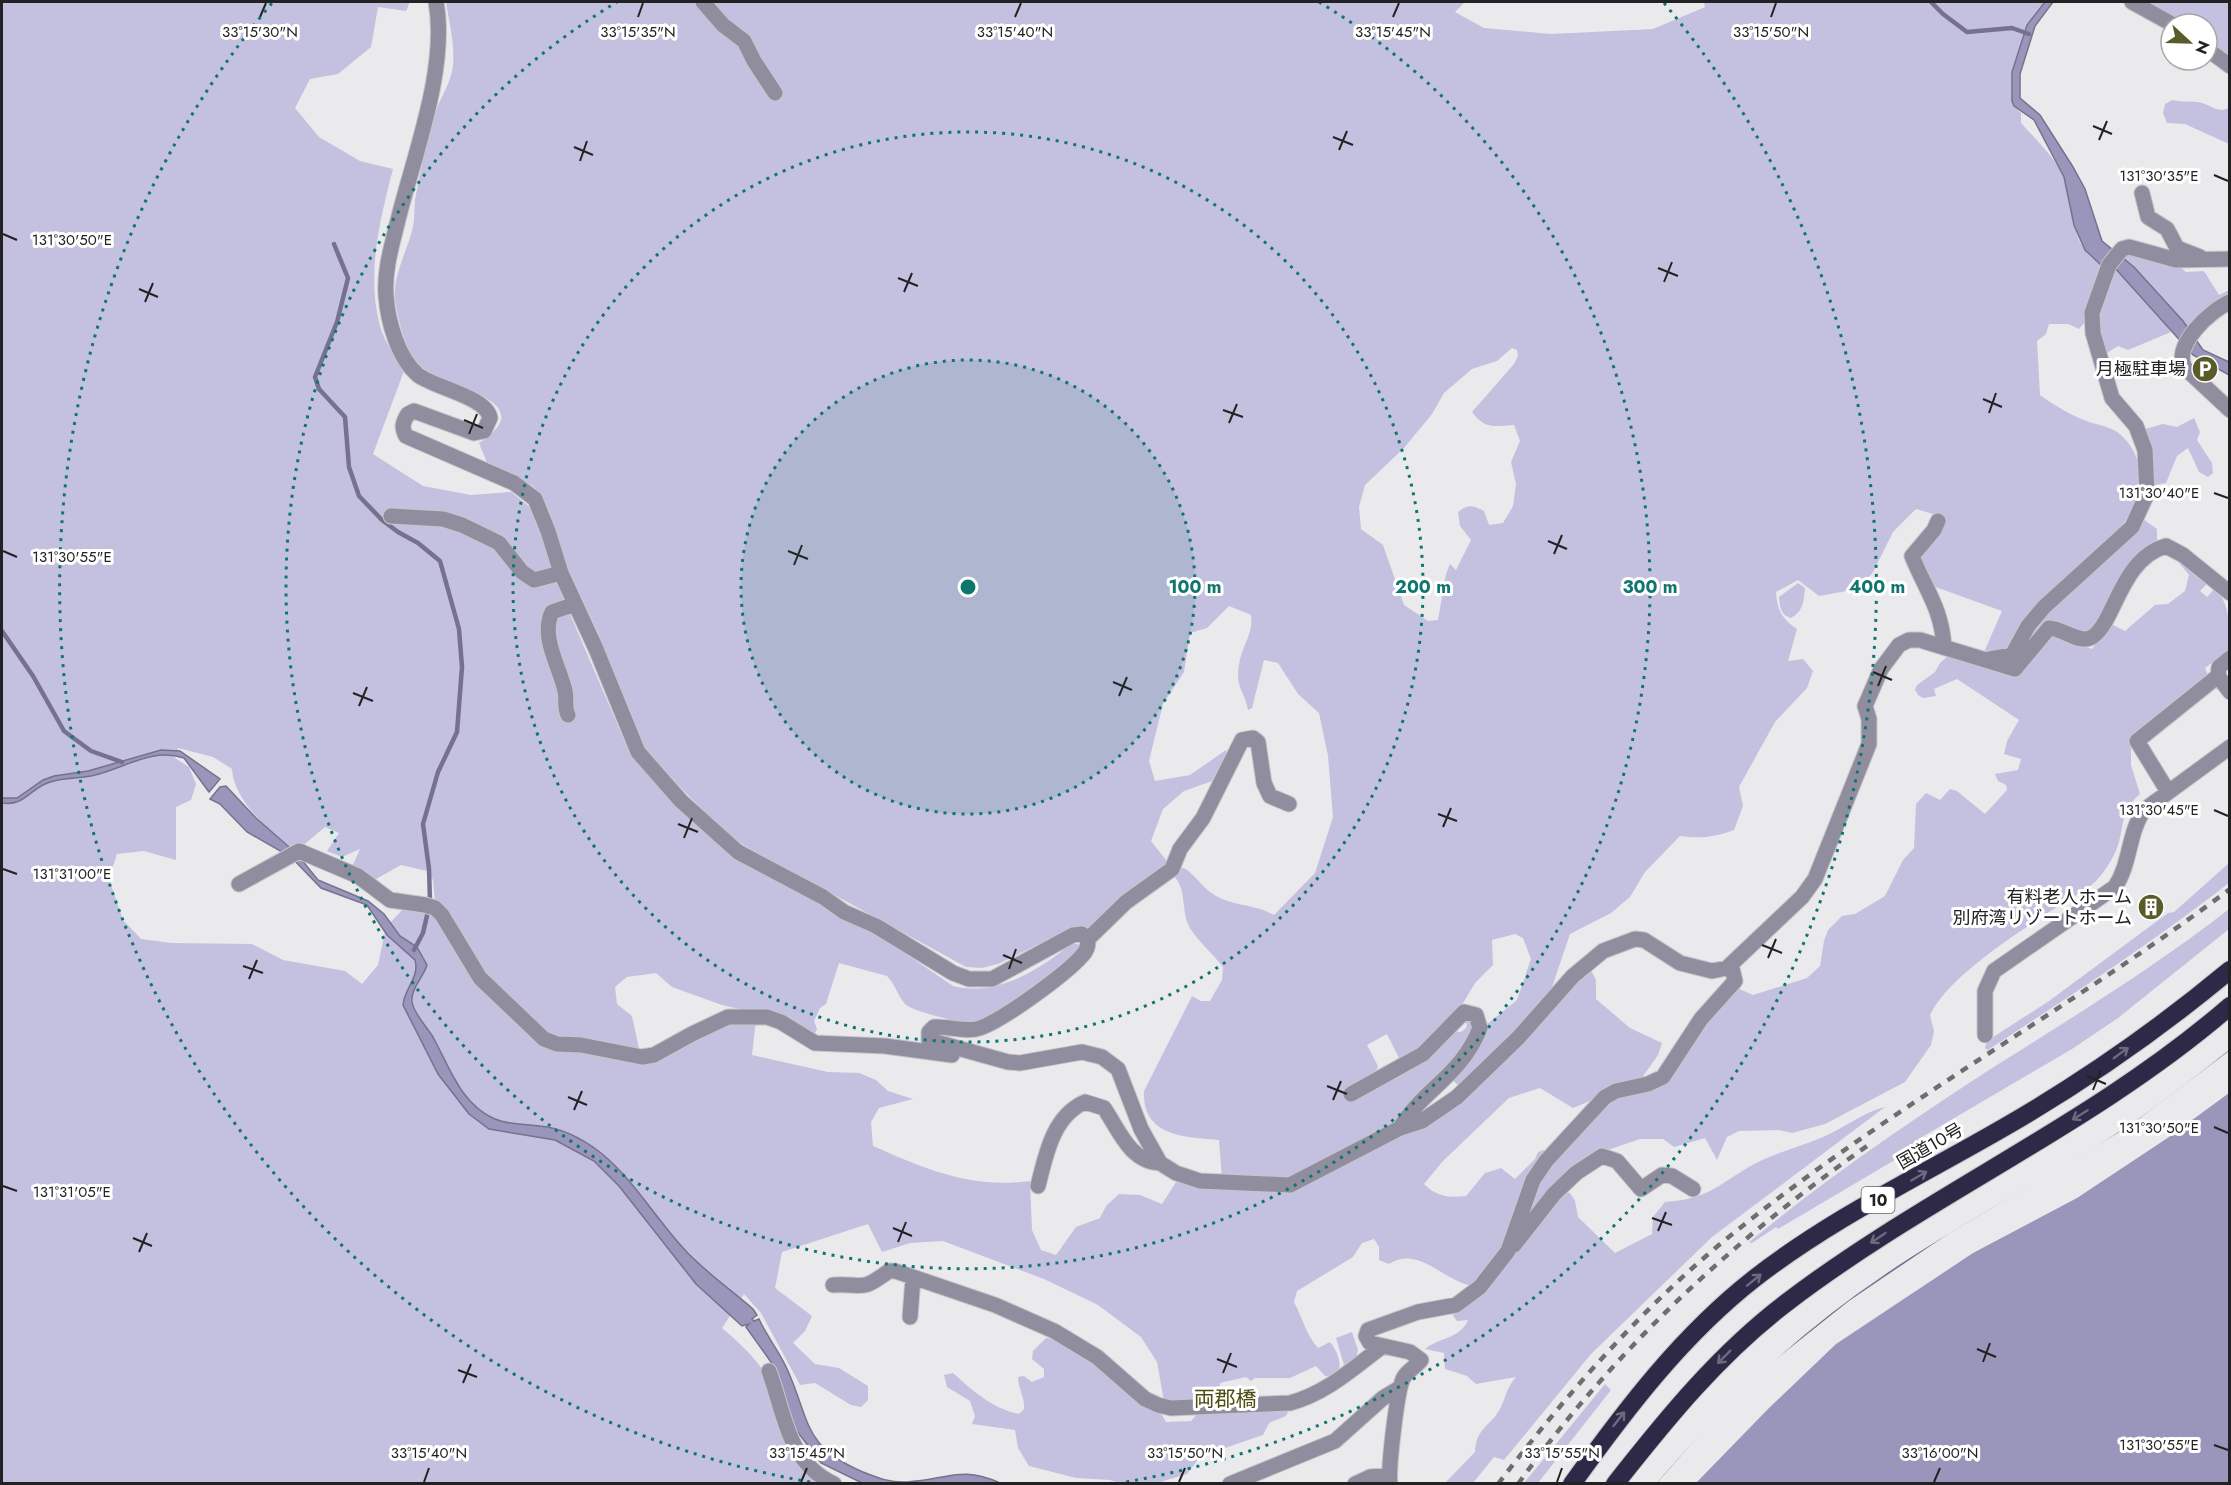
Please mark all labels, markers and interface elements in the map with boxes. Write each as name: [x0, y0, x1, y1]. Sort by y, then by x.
north arrow: [2159, 12, 2219, 72]
text: 33°15'30"N: [222, 21, 298, 43]
text: 33°15'35"N: [600, 21, 676, 43]
text: 33°15'40"N: [977, 21, 1053, 43]
text: 33°15'45"N: [1355, 21, 1431, 43]
text: 33°15'50"N: [1733, 21, 1809, 43]
text: N: [2189, 37, 2215, 58]
text: 131°30'35"E: [2119, 165, 2199, 187]
text: 131°30'50"E: [32, 229, 112, 251]
parking icon: 月極駐車場: [2190, 354, 2220, 384]
place label: 月極駐車場: [2096, 356, 2186, 382]
text: 131°30'40"E: [2119, 482, 2199, 504]
text: 131°30'55"E: [32, 546, 112, 568]
text: 100 m: [1168, 574, 1222, 600]
text: 200 m: [1395, 574, 1451, 600]
text: 300 m: [1622, 574, 1678, 600]
text: 400 m: [1849, 574, 1905, 600]
centre of rings: [958, 577, 978, 597]
text: 131°30'45"E: [2119, 799, 2199, 821]
text: 131°31'00"E: [33, 863, 111, 885]
place label: 有料老人ホーム 別府湾リゾートホーム: [1953, 884, 2132, 931]
building icon: 有料老人ホーム 別府湾リゾートホーム: [2136, 892, 2166, 922]
one-way arrow: [2113, 1047, 2129, 1059]
one-way arrow: [2072, 1109, 2089, 1121]
street label: 国道10号: [1892, 1117, 1968, 1175]
text: 131°30'50"E: [2119, 1117, 2199, 1139]
one-way arrow: [1910, 1170, 1927, 1182]
text: 131°31'05"E: [33, 1181, 111, 1203]
road number: 10: [1862, 1187, 1894, 1213]
one-way arrow: [1870, 1232, 1887, 1244]
one-way arrow: [1746, 1273, 1762, 1286]
one-way arrow: [1716, 1349, 1731, 1364]
district label: 両郡橋: [1194, 1384, 1257, 1414]
one-way arrow: [1612, 1412, 1625, 1428]
text: 131°30'55"E: [2119, 1434, 2199, 1456]
text: 33°15'40"N: [391, 1442, 467, 1464]
text: 33°15'45"N: [769, 1442, 845, 1464]
text: 33°15'50"N: [1147, 1442, 1223, 1464]
text: 33°15'55"N: [1524, 1442, 1600, 1464]
text: 33°16'00"N: [1902, 1442, 1978, 1464]

